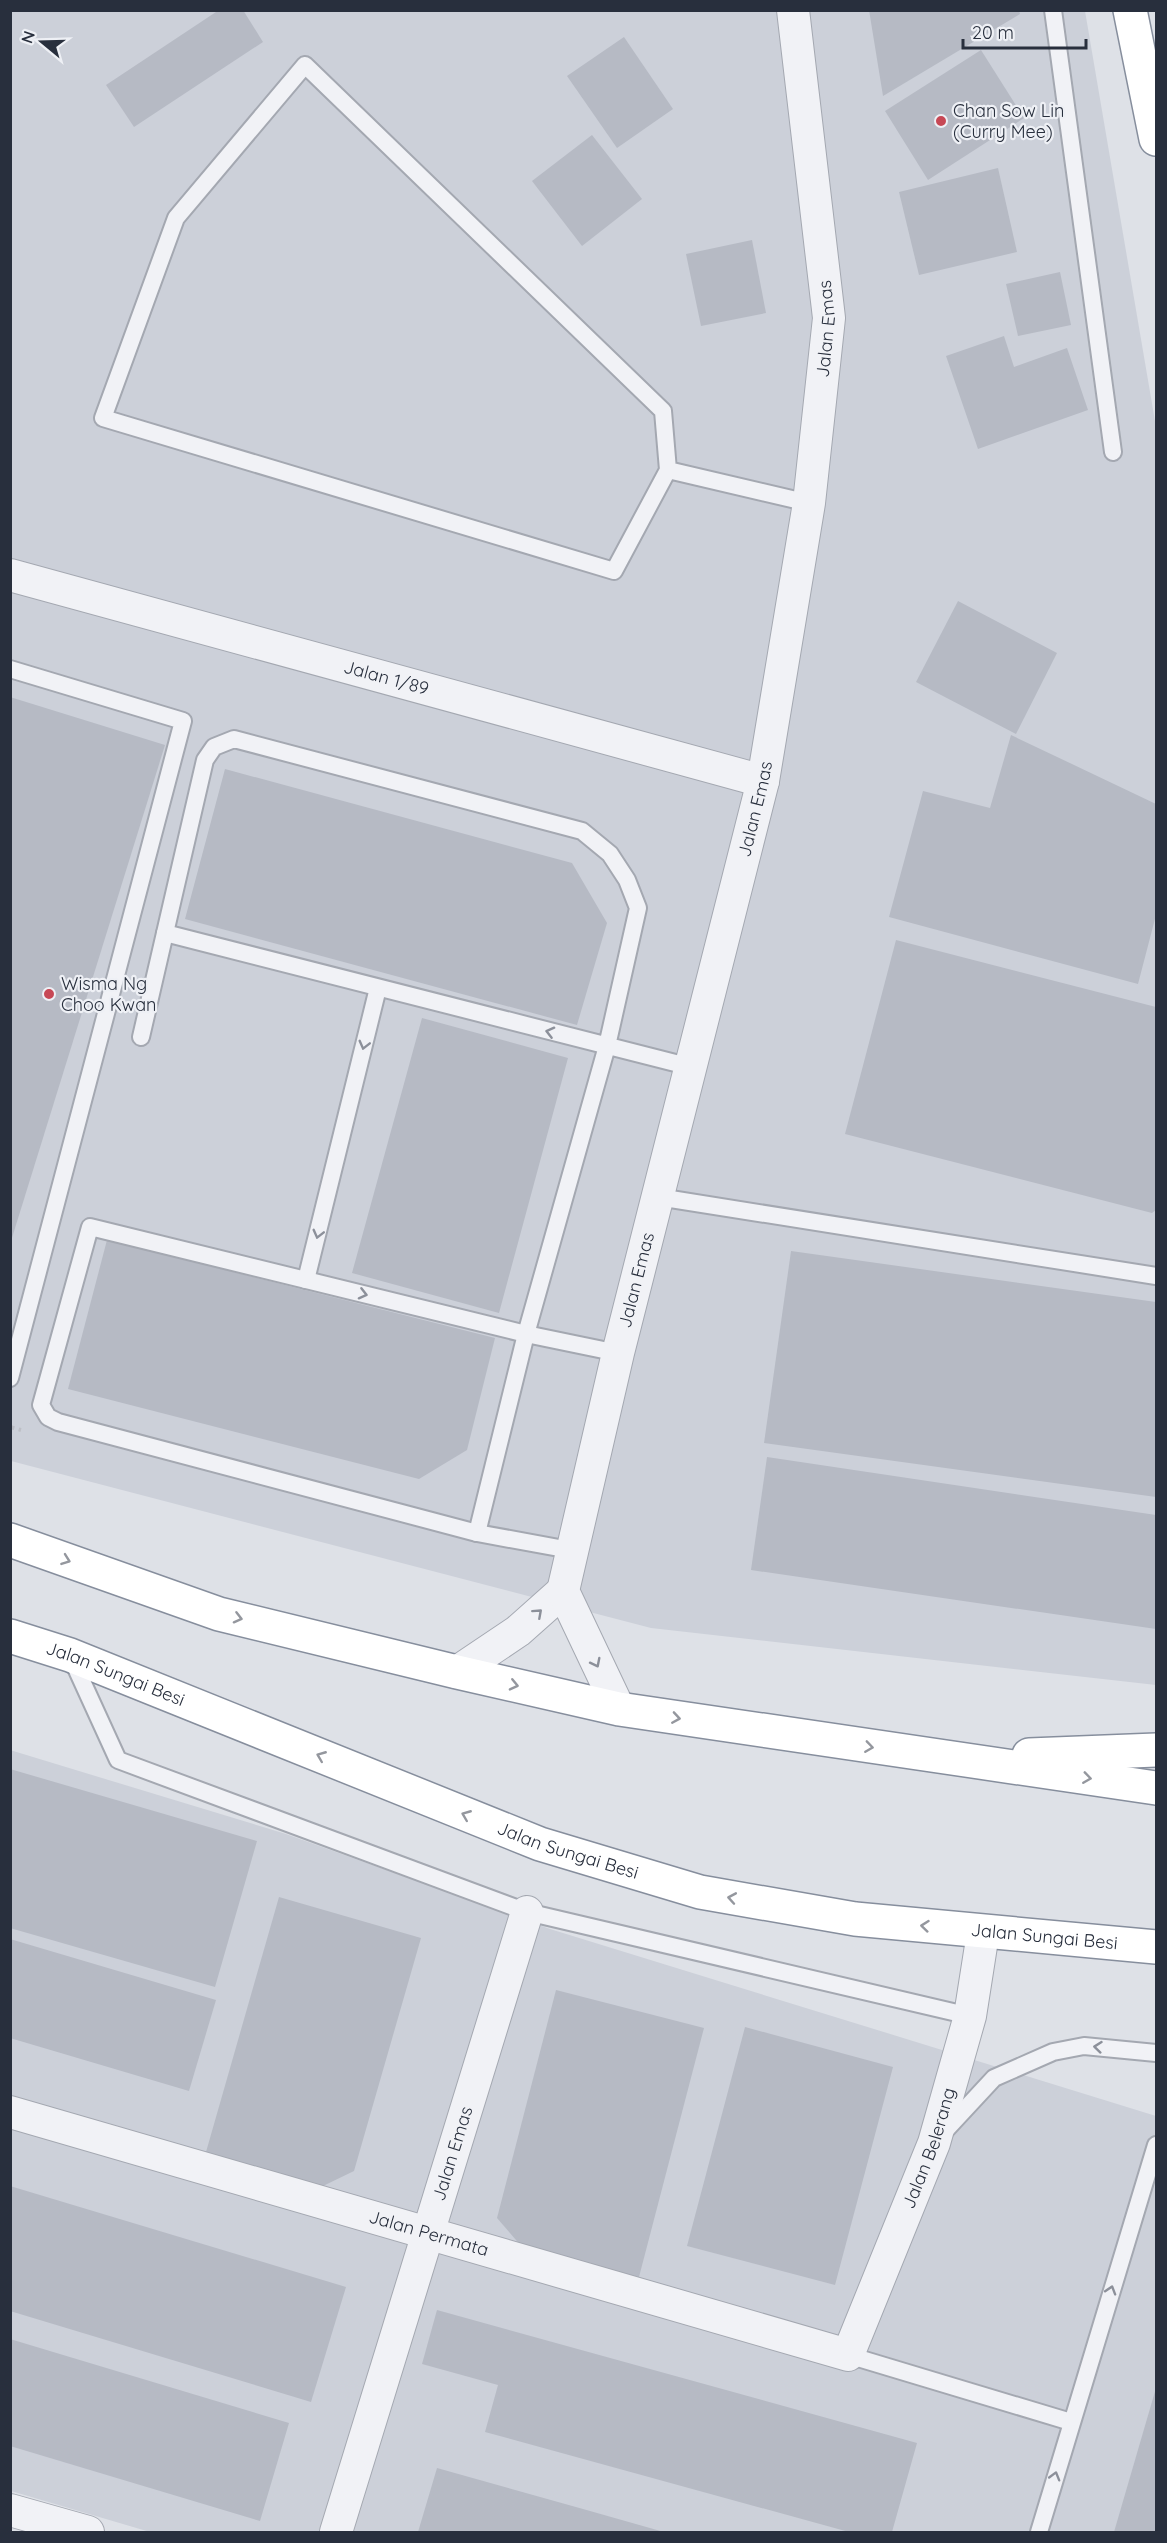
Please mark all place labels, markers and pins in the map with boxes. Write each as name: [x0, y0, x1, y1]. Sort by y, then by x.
place label: Chan Sow Lin (Curry Mee): [953, 99, 1064, 143]
marker: Chan Sow Lin (Curry Mee): [934, 114, 948, 128]
place label: Wisma Ng Choo Kwan: [61, 972, 156, 1016]
marker: Wisma Ng Choo Kwan: [42, 987, 56, 1001]

